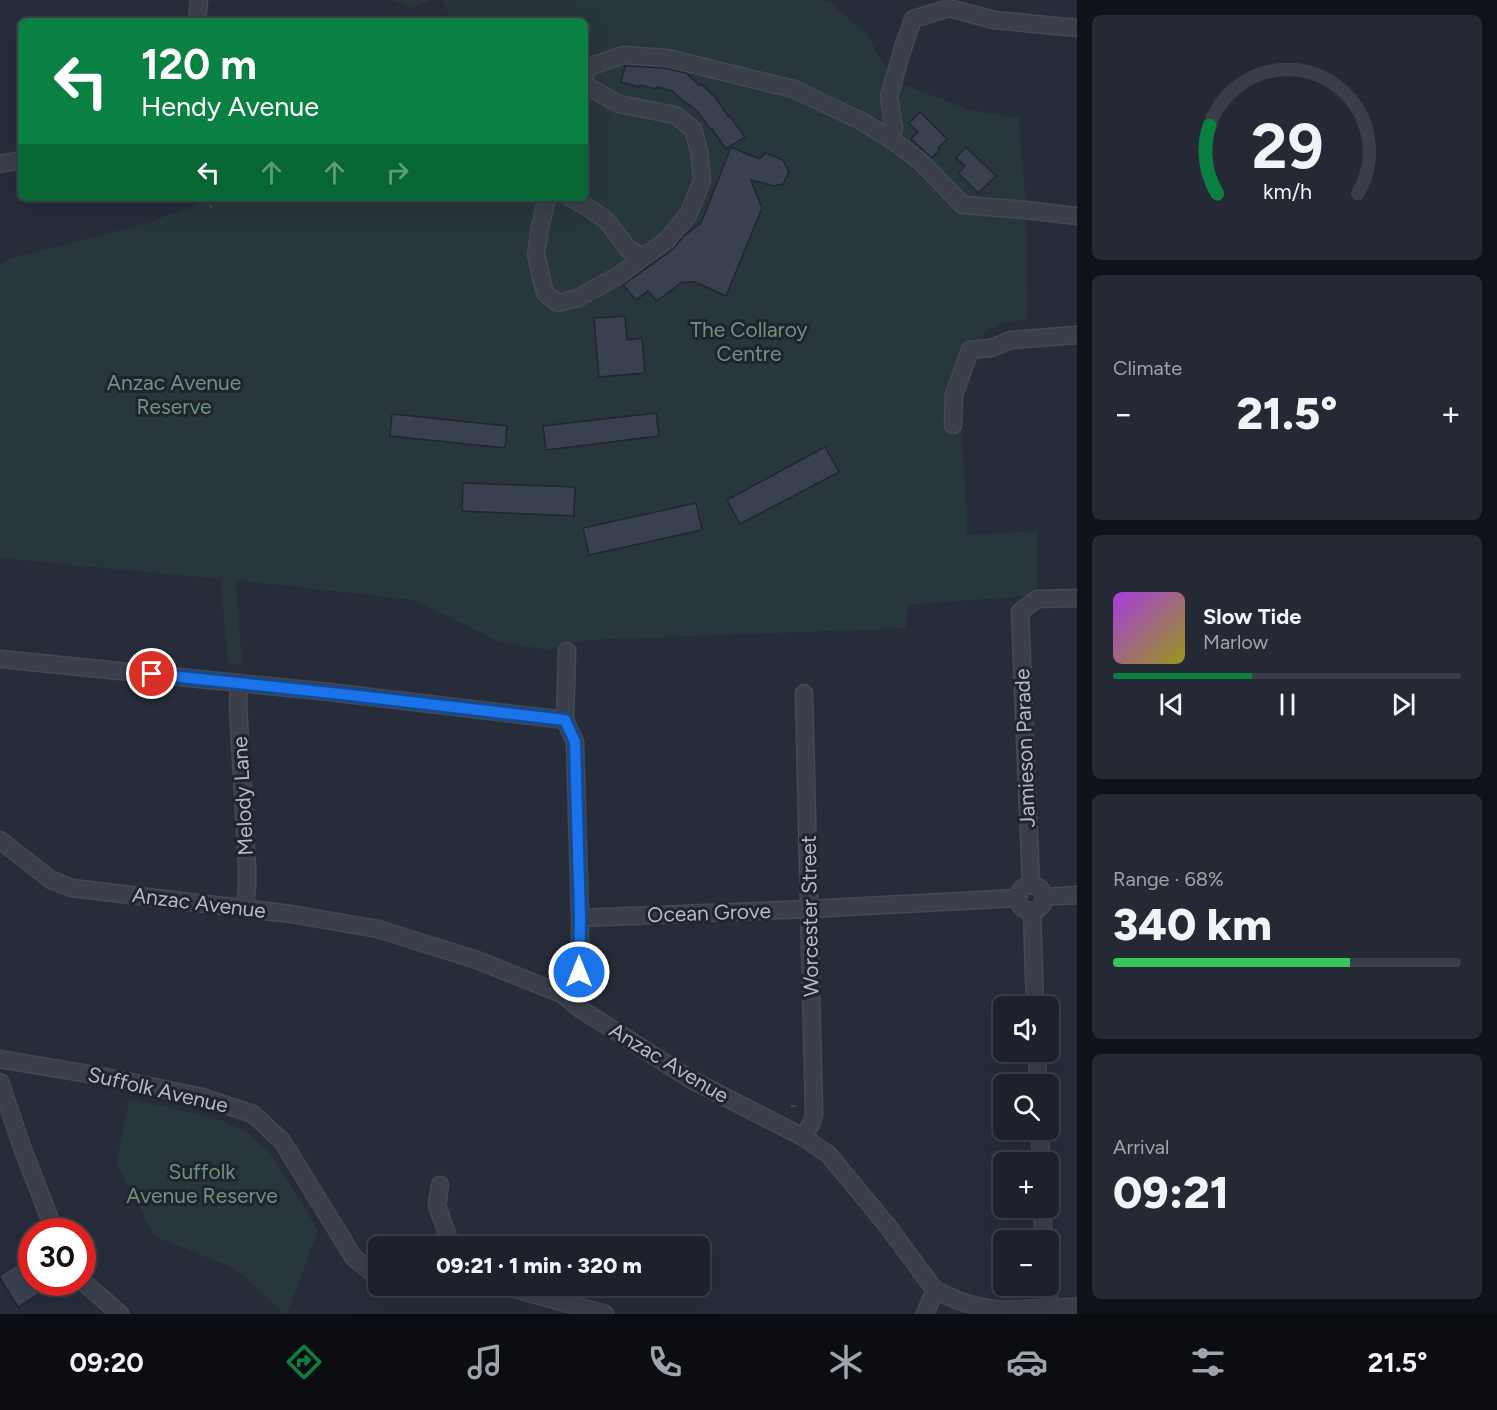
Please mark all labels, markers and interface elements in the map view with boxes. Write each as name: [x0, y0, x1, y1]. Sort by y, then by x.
text: 120 m: [141, 39, 257, 90]
icon: left: [42, 42, 120, 120]
text: Hendy Avenue: [141, 90, 319, 123]
text: 29: [1251, 110, 1323, 185]
icon: left: [192, 156, 225, 189]
icon: ahead: [255, 156, 288, 189]
icon: ahead: [318, 156, 351, 189]
icon: right: [381, 156, 414, 189]
text: km/h: [1263, 180, 1311, 205]
park label: The Collaroy Centre: [690, 317, 808, 366]
text: Climate: [1113, 356, 1182, 380]
park label: Anzac Avenue Reserve: [107, 370, 241, 419]
text: 21.5°: [1236, 386, 1338, 440]
text: −: [1113, 394, 1134, 433]
text: +: [1440, 394, 1461, 433]
text: Slow Tide: [1203, 603, 1302, 630]
text: Marlow: [1203, 630, 1268, 654]
pin: [126, 648, 177, 699]
icon: arrive: [135, 657, 168, 690]
street label: Jamieson Parade: [1009, 668, 1040, 828]
icon: previous: [1155, 688, 1188, 721]
icon: pause: [1271, 688, 1304, 721]
icon: next: [1387, 688, 1420, 721]
street label: Melody Lane: [227, 736, 258, 856]
street label: Worcester Street: [796, 835, 823, 997]
text: Range · 68%: [1113, 867, 1224, 891]
street label: Anzac Avenue: [131, 882, 267, 923]
text: 340 km: [1113, 897, 1272, 951]
street label: Ocean Grove: [647, 898, 771, 927]
position arrow: [547, 940, 611, 1004]
map controls: [993, 996, 1059, 1296]
button: sound: [993, 996, 1059, 1062]
street label: Anzac Avenue: [605, 1017, 733, 1108]
street label: Suffolk Avenue: [86, 1061, 231, 1118]
button: search: [993, 1074, 1059, 1140]
text: Arrival: [1113, 1135, 1169, 1159]
button: +: [993, 1152, 1059, 1218]
park label: Suffolk Avenue Reserve: [126, 1159, 278, 1208]
text: 09:21: [1113, 1165, 1229, 1219]
speed limit sign: 30: [18, 1218, 96, 1296]
button: −: [993, 1230, 1059, 1296]
text: 09:21 · 1 min · 320 m: [436, 1252, 642, 1279]
icon: directions: [283, 1341, 325, 1383]
icon: music: [464, 1341, 506, 1383]
icon: phone: [644, 1341, 686, 1383]
icon: climate: [825, 1341, 867, 1383]
icon: car: [1006, 1341, 1048, 1383]
icon: filters: [1187, 1341, 1229, 1383]
text: 09:20: [69, 1346, 144, 1379]
text: 21.5°: [1368, 1346, 1427, 1379]

